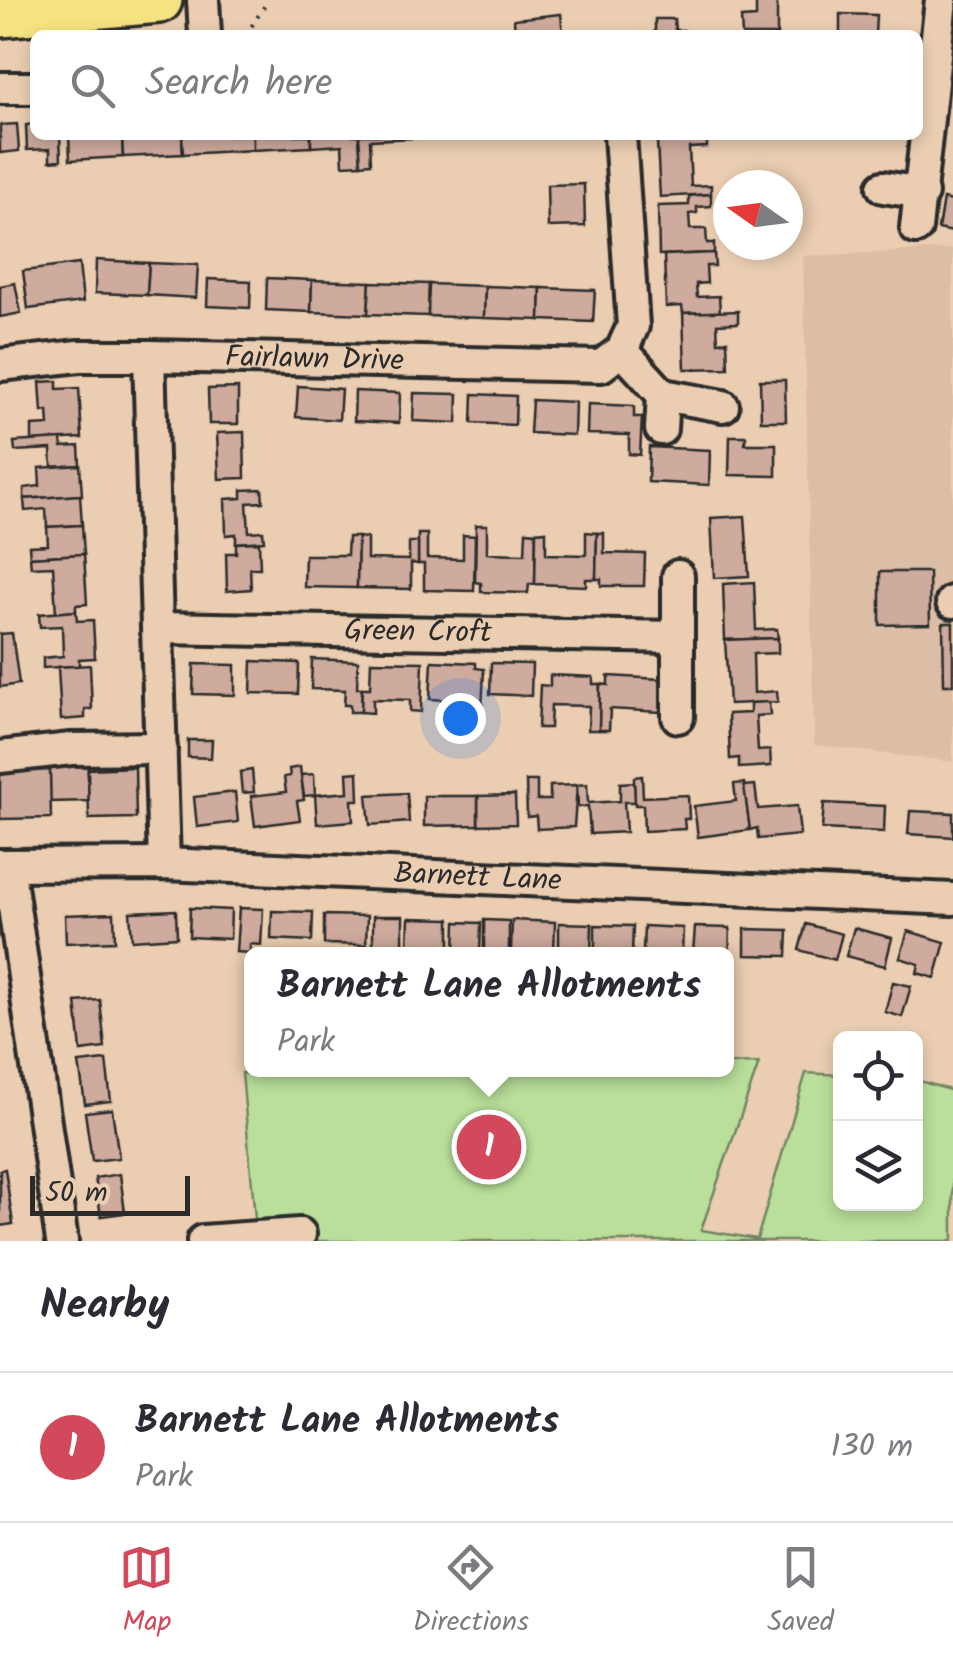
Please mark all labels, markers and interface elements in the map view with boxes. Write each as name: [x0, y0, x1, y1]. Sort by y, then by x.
search box: [30, 30, 923, 140]
text: Search here: [145, 55, 332, 115]
icon: search: [65, 58, 120, 113]
north arrow: [713, 170, 803, 260]
street label: Fairlawn Drive: [224, 334, 405, 386]
street label: Green Croft: [344, 607, 493, 658]
your location: [435, 693, 486, 744]
street label: Barnett Lane: [393, 850, 563, 906]
popup: [244, 947, 734, 1077]
text: Barnett Lane Allotments: [277, 957, 701, 1017]
text: Park: [277, 1017, 335, 1068]
map controls: [833, 1031, 923, 1211]
button: locate: [833, 1031, 923, 1121]
pin: 1: [456, 1110, 522, 1184]
button: layers: [833, 1121, 923, 1211]
scale bar: [30, 1171, 190, 1216]
text: 50 m: [45, 1171, 108, 1216]
text: Nearby: [40, 1273, 169, 1340]
text: Barnett Lane Allotments: [135, 1392, 559, 1452]
text: 1: [68, 1422, 77, 1473]
text: 130 m: [830, 1422, 913, 1473]
text: Park: [135, 1452, 193, 1503]
tab: Map: [119, 1540, 174, 1645]
tab: Directions: [413, 1540, 529, 1645]
tab: Saved: [767, 1540, 834, 1645]

